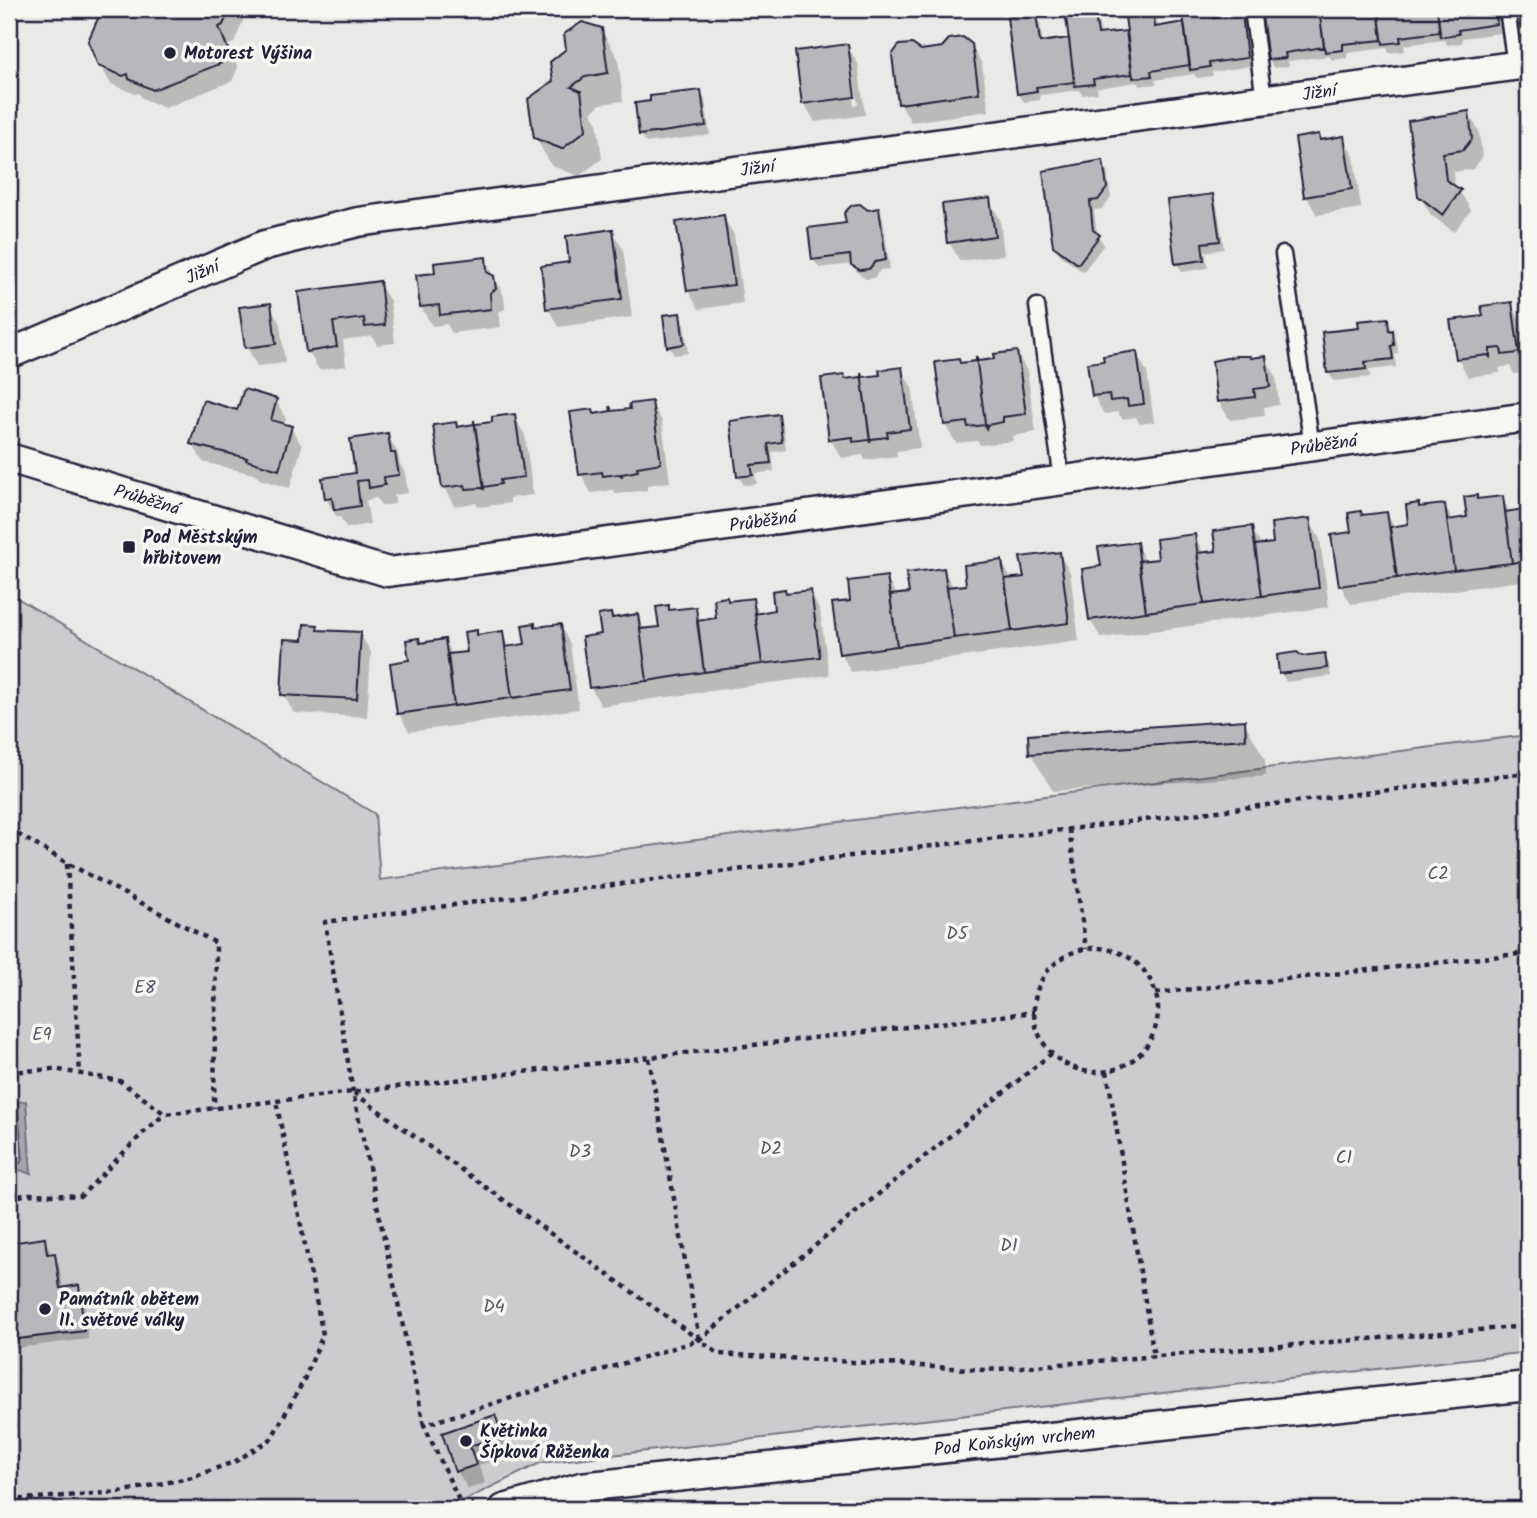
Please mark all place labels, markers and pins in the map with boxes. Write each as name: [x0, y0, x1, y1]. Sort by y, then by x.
place label: Motorest Výšina: [184, 40, 312, 69]
marker: Motorest Výšina: [162, 45, 178, 61]
place label: Pod Městským hřbitovem: [143, 524, 258, 574]
marker: Pod Městským hřbitovem: [121, 539, 137, 555]
place label: Památník obětem II. světové války: [59, 1286, 199, 1336]
marker: Památník obětem II. světové války: [37, 1301, 53, 1317]
place label: Květinka Šípková Růženka: [480, 1418, 610, 1468]
marker: Květinka Šípková Růženka: [458, 1433, 474, 1449]

